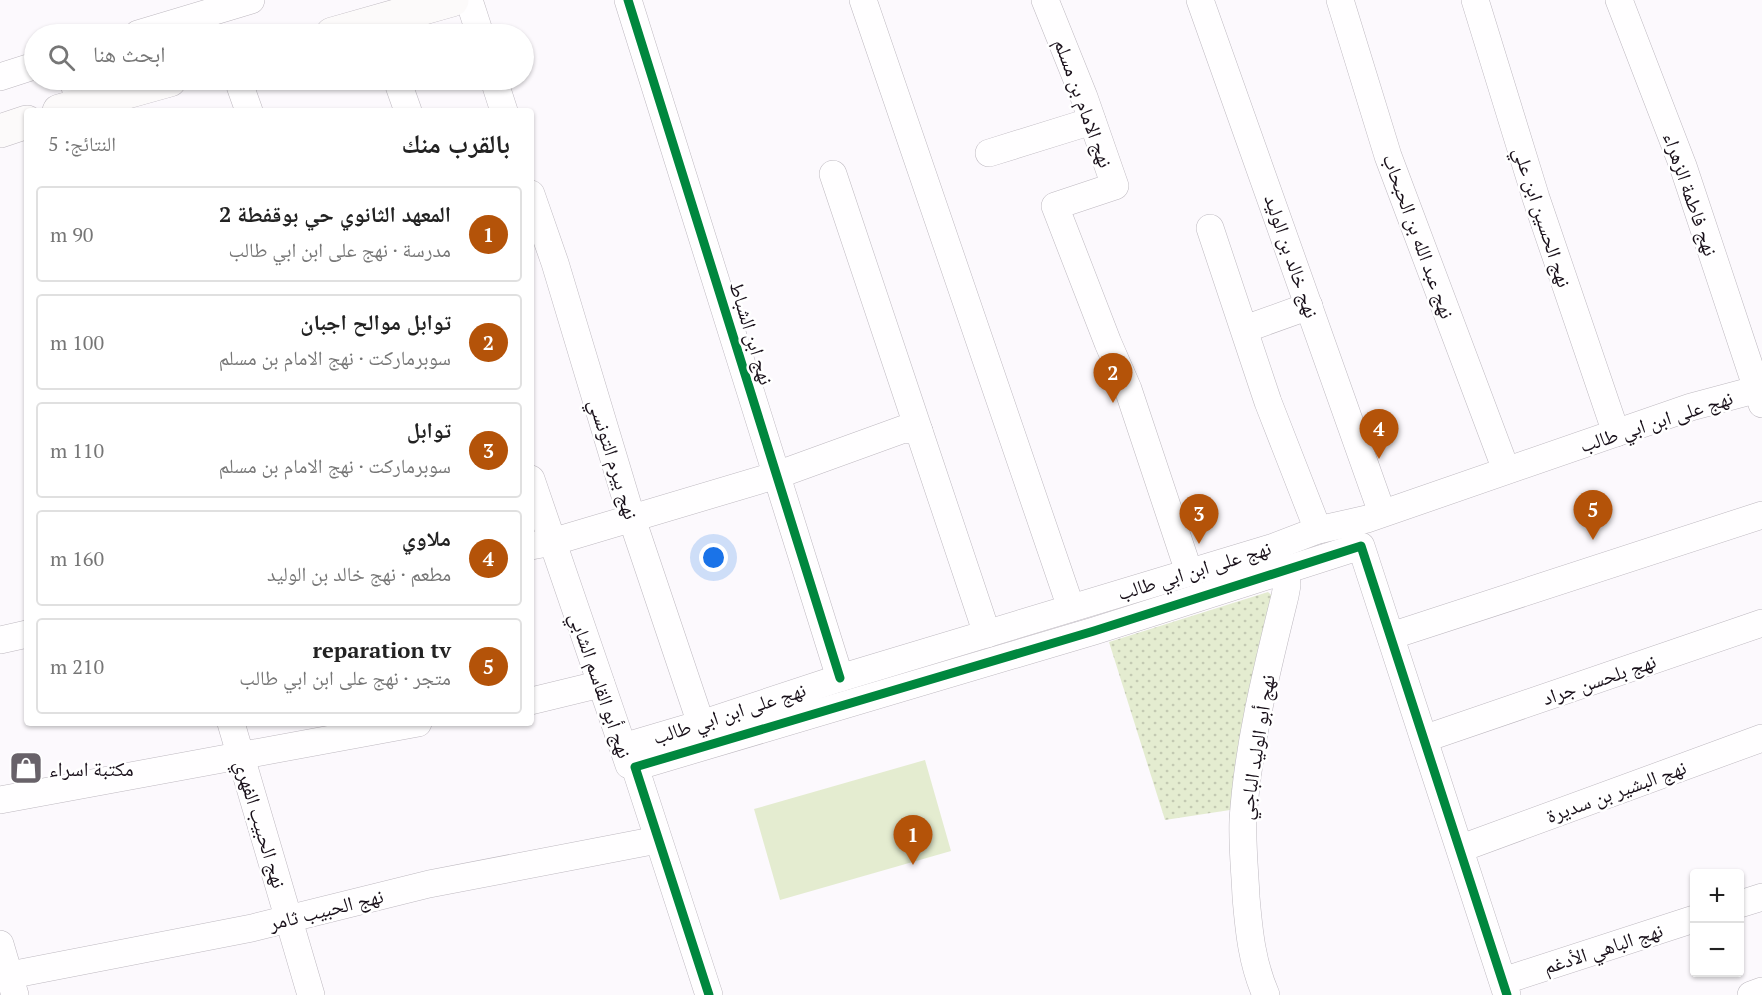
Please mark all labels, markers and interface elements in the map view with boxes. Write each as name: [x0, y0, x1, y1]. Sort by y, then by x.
search box: [24, 24, 534, 90]
street label: نهج الامام بن مسلم: [1047, 35, 1120, 171]
text: ابحث هنا: [93, 39, 165, 68]
icon: search: [45, 41, 78, 74]
text: بالقرب منك: [402, 126, 510, 160]
street label: نهج فاطمة الزهراء: [1657, 129, 1725, 259]
text: النتائج: 5: [48, 130, 116, 157]
street label: نهج الحسين ابن علي: [1505, 143, 1578, 292]
street label: نهج عبد الله بن الحبحاب: [1377, 150, 1461, 322]
street label: نهج خالد بن الوليد: [1258, 191, 1326, 321]
text: المعهد الثانوي حي بوقفطة 2: [219, 199, 451, 228]
text: 90 m: [50, 221, 93, 248]
text: 1: [483, 221, 494, 248]
text: مدرسة · نهج على ابن ابي طالب: [229, 236, 451, 263]
street label: نهج ابن الشباط: [723, 278, 781, 388]
text: توابل موالح اجبان: [300, 307, 451, 336]
text: 100 m: [50, 329, 104, 356]
text: 2: [483, 329, 494, 356]
text: سوبرماركت · نهج الامام بن مسلم: [219, 344, 451, 371]
pin: 2: [1094, 354, 1132, 403]
street label: نهج على ابن ابي طالب: [1576, 384, 1737, 461]
street label: نهج بيرم التونسي: [580, 395, 645, 524]
pin: 4: [1360, 410, 1398, 459]
text: توابل: [407, 415, 451, 444]
text: 110 m: [50, 437, 104, 464]
text: 3: [483, 437, 494, 464]
text: سوبرماركت · نهج الامام بن مسلم: [219, 452, 451, 479]
pin: 5: [1574, 490, 1612, 540]
pin: 3: [1180, 494, 1218, 544]
text: ملاوي: [402, 523, 451, 552]
street label: نهج على ابن ابي طالب: [1114, 534, 1275, 609]
your location: [699, 543, 728, 572]
text: 160 m: [50, 545, 104, 572]
text: 4: [483, 545, 494, 572]
text: مطعم · نهج خالد بن الوليد: [267, 560, 451, 587]
street label: نهج أبو القاسم الشابي: [560, 608, 639, 763]
text: reparation tv: [313, 635, 451, 664]
street label: نهج بلحسن جراد: [1538, 647, 1660, 711]
text: 210 m: [50, 653, 104, 680]
text: 5: [483, 653, 494, 680]
text: متجر · نهج على ابن ابي طالب: [239, 664, 451, 691]
street label: نهج أبو الوليد الباجي: [1231, 673, 1284, 822]
street label: نهج على ابن ابي طالب: [649, 676, 810, 753]
shop icon: مكتبة اسراء: [8, 750, 44, 786]
street label: نهج البشير بن سديرة: [1542, 753, 1690, 829]
place label: مكتبة اسراء: [49, 755, 134, 782]
street label: نهج الحبيب الفهري: [226, 757, 293, 892]
pin: 1: [894, 816, 932, 865]
map controls: [1690, 869, 1744, 977]
button: +: [1690, 869, 1744, 923]
street label: نهج الحبيب ثامر: [265, 882, 386, 936]
street label: نهج الباهي الأدغم: [1540, 916, 1667, 983]
button: −: [1690, 923, 1744, 977]

